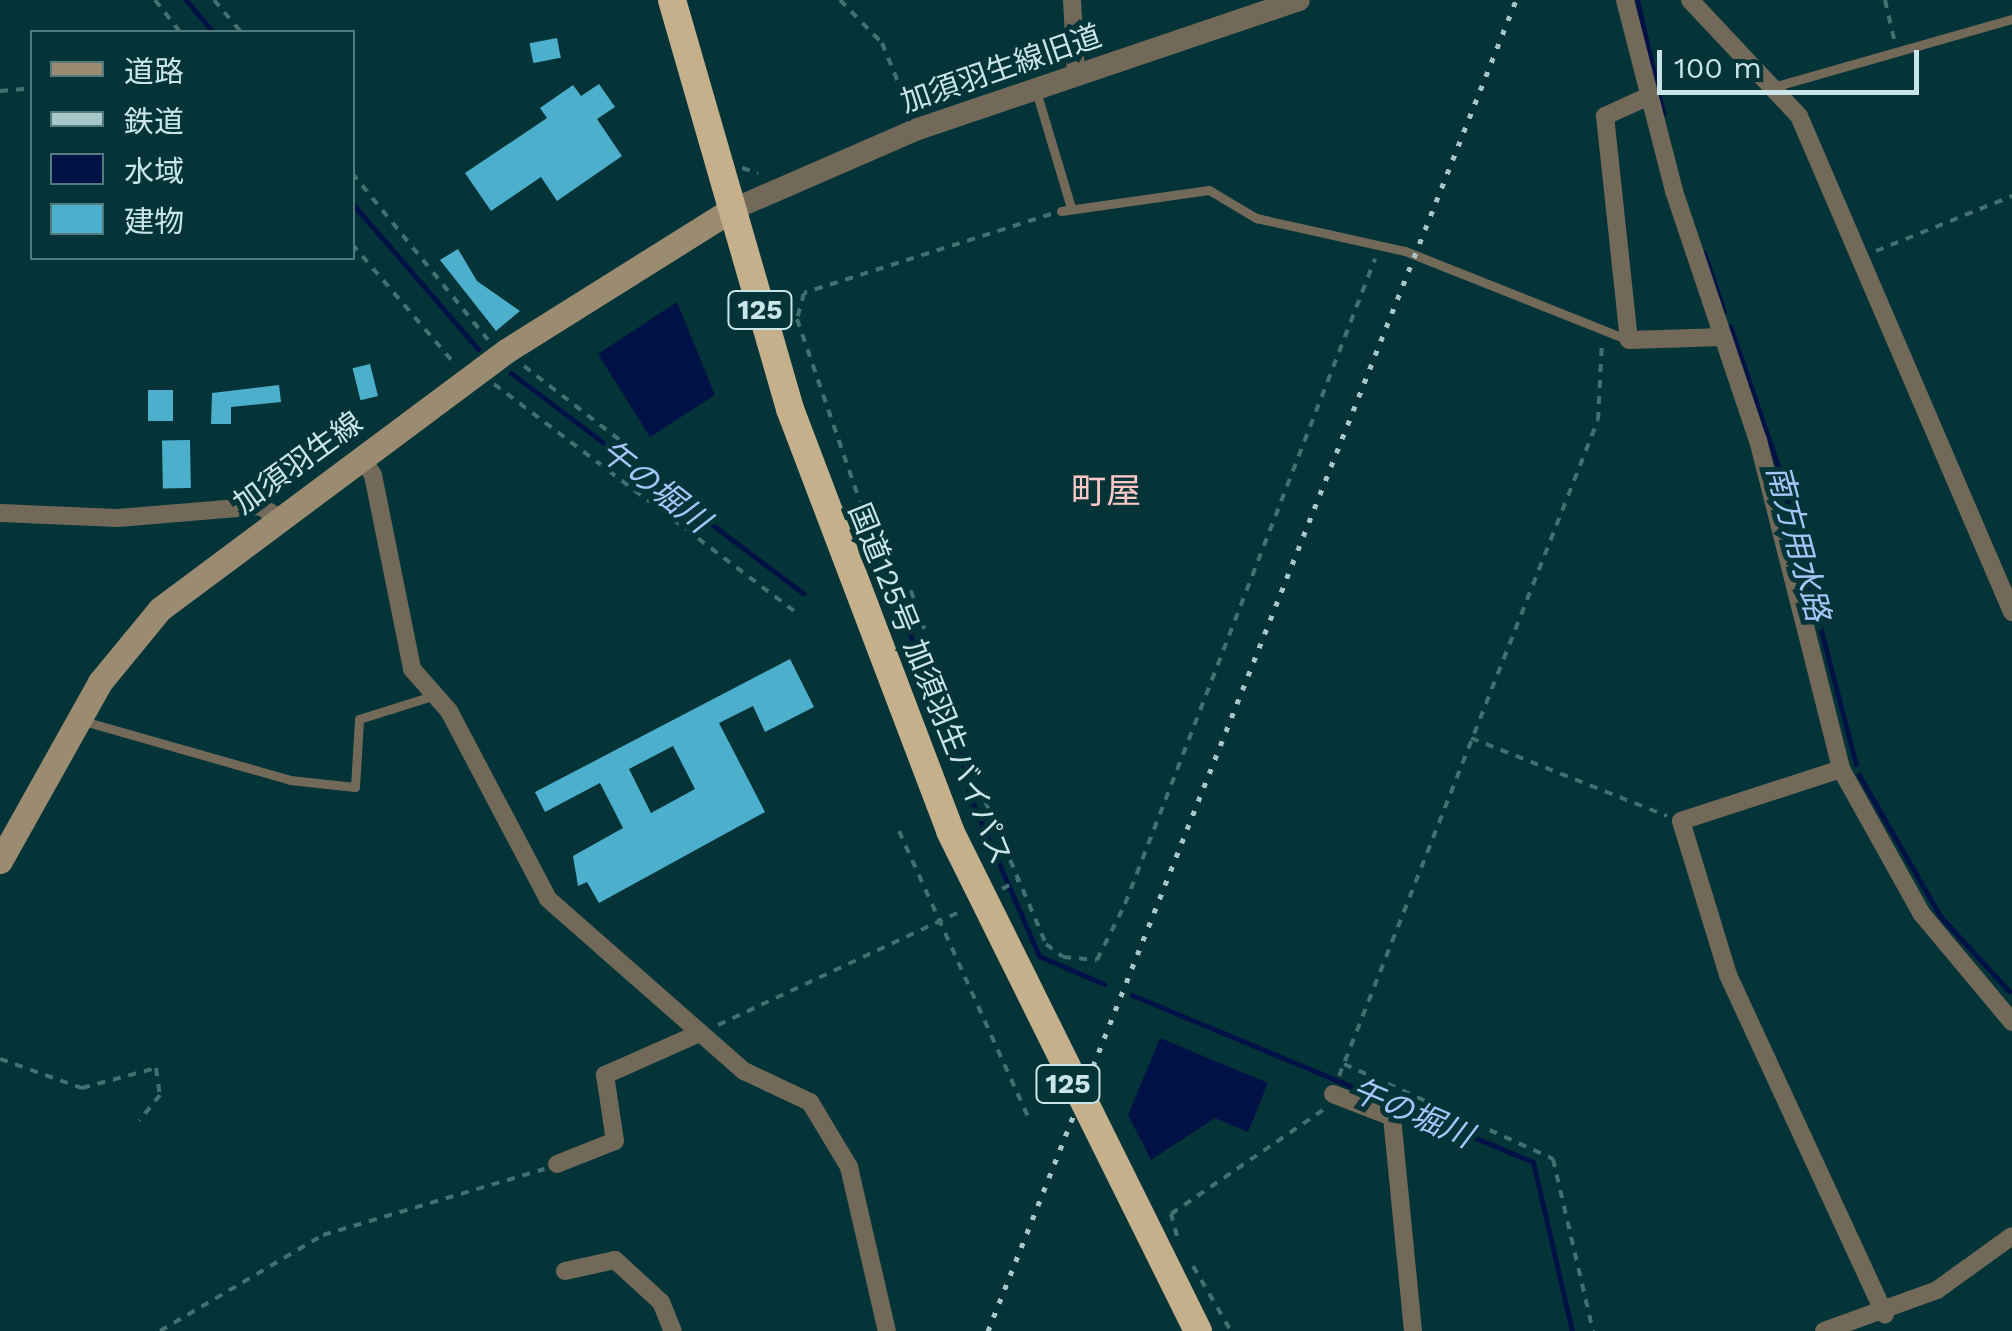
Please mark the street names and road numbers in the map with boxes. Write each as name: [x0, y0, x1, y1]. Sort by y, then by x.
street label: 加須羽生線旧道: [896, 18, 1106, 120]
road number: 125: [725, 287, 795, 333]
street label: 加須羽生線: [227, 404, 369, 522]
street label: 国道125号 加須羽生バイパス: [841, 498, 1019, 870]
road number: 125: [1033, 1061, 1103, 1107]

